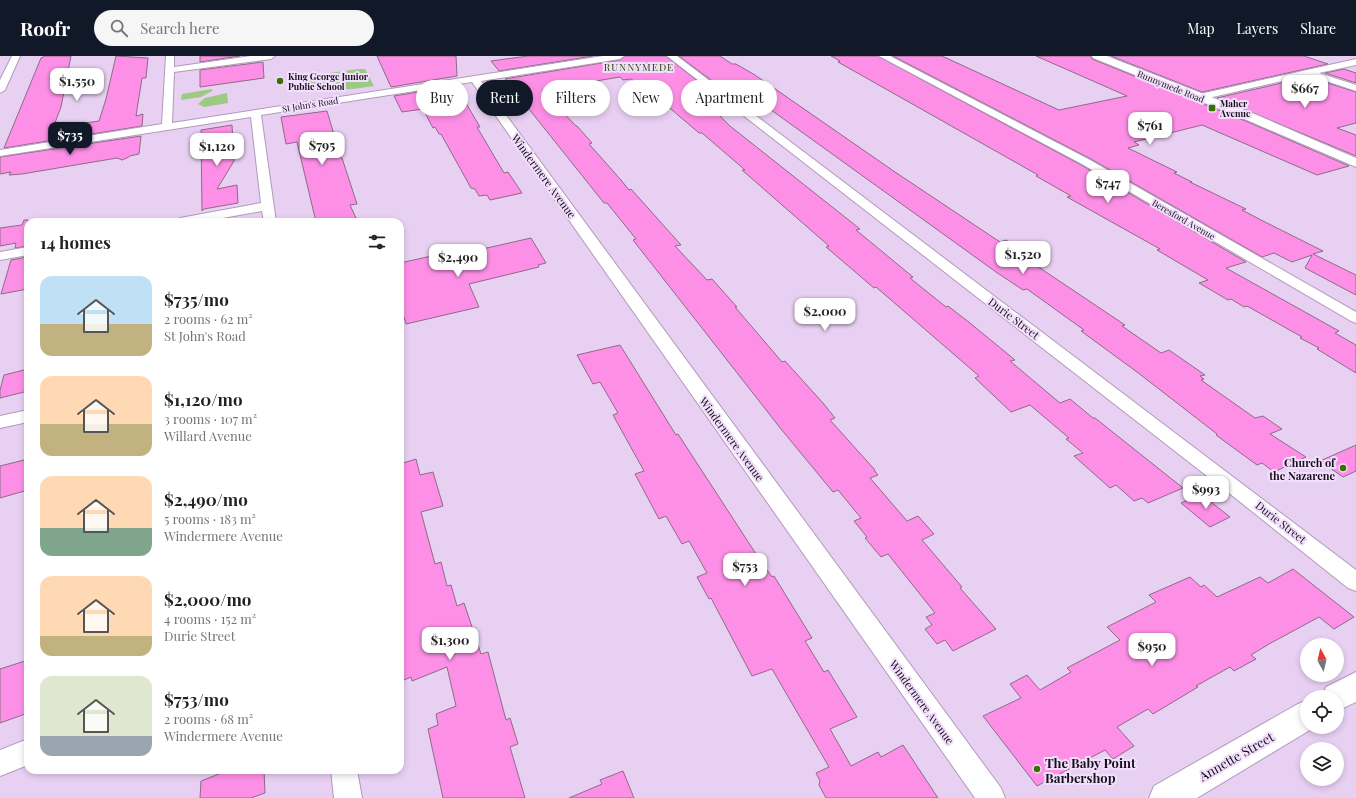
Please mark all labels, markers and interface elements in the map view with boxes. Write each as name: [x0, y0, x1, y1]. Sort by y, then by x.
search box: [94, 10, 374, 46]
text: Roofr: [20, 15, 70, 41]
icon: search: [108, 17, 130, 39]
text: Search here: [140, 18, 220, 38]
text: Map: [1187, 19, 1215, 38]
text: Layers: [1237, 19, 1278, 38]
text: Share: [1300, 19, 1336, 38]
district label: RUNNYMEDE: [604, 60, 674, 74]
street label: Runnymede Road: [1136, 67, 1207, 105]
pin: $1,550: [44, 68, 110, 102]
place label: King George Junior Public School: [288, 70, 369, 92]
text: $1,550: [59, 72, 95, 89]
pin: $667: [1281, 75, 1329, 109]
marker: King George Junior Public School: [275, 76, 285, 86]
text: $667: [1291, 79, 1319, 96]
chip: Buy: [416, 80, 468, 116]
chip: Rent: [476, 80, 533, 116]
chip: Filters: [541, 80, 610, 116]
chip: New: [618, 80, 673, 116]
chip: Apartment: [681, 80, 777, 116]
street label: St John's Road: [281, 94, 340, 114]
place label: Maher Avenue: [1219, 97, 1251, 119]
marker: Maher Avenue: [1207, 103, 1217, 113]
pin: $761: [1126, 112, 1174, 146]
text: $761: [1137, 116, 1163, 133]
pin: $735: [46, 122, 94, 156]
text: $735: [57, 126, 83, 143]
street label: Windermere Avenue: [508, 130, 580, 221]
pin: $795: [298, 132, 346, 166]
pin: $1,120: [184, 133, 250, 167]
text: $795: [309, 136, 335, 153]
text: $1,120: [199, 137, 235, 154]
pin: $747: [1084, 170, 1132, 204]
text: $747: [1095, 174, 1121, 191]
street label: Beresford Avenue: [1150, 196, 1218, 242]
text: 14 homes: [40, 231, 111, 253]
icon: filters: [366, 231, 388, 253]
pin: $1,520: [990, 241, 1056, 275]
pin: $2,490: [425, 244, 491, 278]
text: $1,520: [1005, 245, 1041, 262]
text: $2,490: [438, 248, 478, 265]
text: $735/mo: [164, 288, 229, 310]
icon: home: [72, 292, 120, 340]
street label: Durie Street: [985, 294, 1043, 342]
pin: $2,000: [792, 298, 858, 332]
text: $2,000: [804, 302, 846, 319]
text: 2 rooms · 62 m²: [164, 310, 253, 327]
text: St John's Road: [164, 327, 246, 344]
text: $1,120/mo: [164, 388, 243, 410]
icon: home: [72, 392, 120, 440]
street label: Windermere Avenue: [696, 393, 768, 484]
text: 3 rooms · 107 m²: [164, 410, 257, 427]
text: Willard Avenue: [164, 427, 252, 444]
place label: Church of the Nazarene: [1268, 455, 1336, 483]
marker: Church of the Nazarene: [1338, 463, 1348, 473]
pin: $993: [1182, 476, 1230, 510]
text: $993: [1192, 480, 1220, 497]
text: $2,490/mo: [164, 488, 248, 510]
icon: home: [72, 492, 120, 540]
street label: Durie Street: [1253, 498, 1309, 547]
text: 5 rooms · 183 m²: [164, 510, 256, 527]
text: Windermere Avenue: [164, 527, 283, 544]
pin: $753: [721, 553, 769, 587]
text: $753: [732, 557, 758, 574]
text: $2,000/mo: [164, 588, 251, 610]
icon: home: [72, 592, 120, 640]
text: 4 rooms · 152 m²: [164, 610, 256, 627]
text: Durie Street: [164, 627, 235, 644]
pin: $1,300: [417, 627, 483, 661]
text: $1,300: [431, 631, 469, 648]
pin: $950: [1128, 633, 1176, 667]
text: $950: [1137, 637, 1167, 654]
north arrow: [1300, 638, 1344, 682]
map controls: [1300, 638, 1344, 786]
street label: Windermere Avenue: [886, 656, 958, 747]
text: $753/mo: [164, 688, 229, 710]
button: locate: [1300, 690, 1344, 734]
icon: home: [72, 692, 120, 740]
text: 2 rooms · 68 m²: [164, 710, 253, 727]
text: Windermere Avenue: [164, 727, 283, 744]
street label: Annette Street: [1195, 728, 1277, 785]
button: layers: [1300, 742, 1344, 786]
place label: The Baby Point Barbershop: [1045, 754, 1136, 786]
marker: The Baby Point Barbershop: [1032, 764, 1042, 774]

